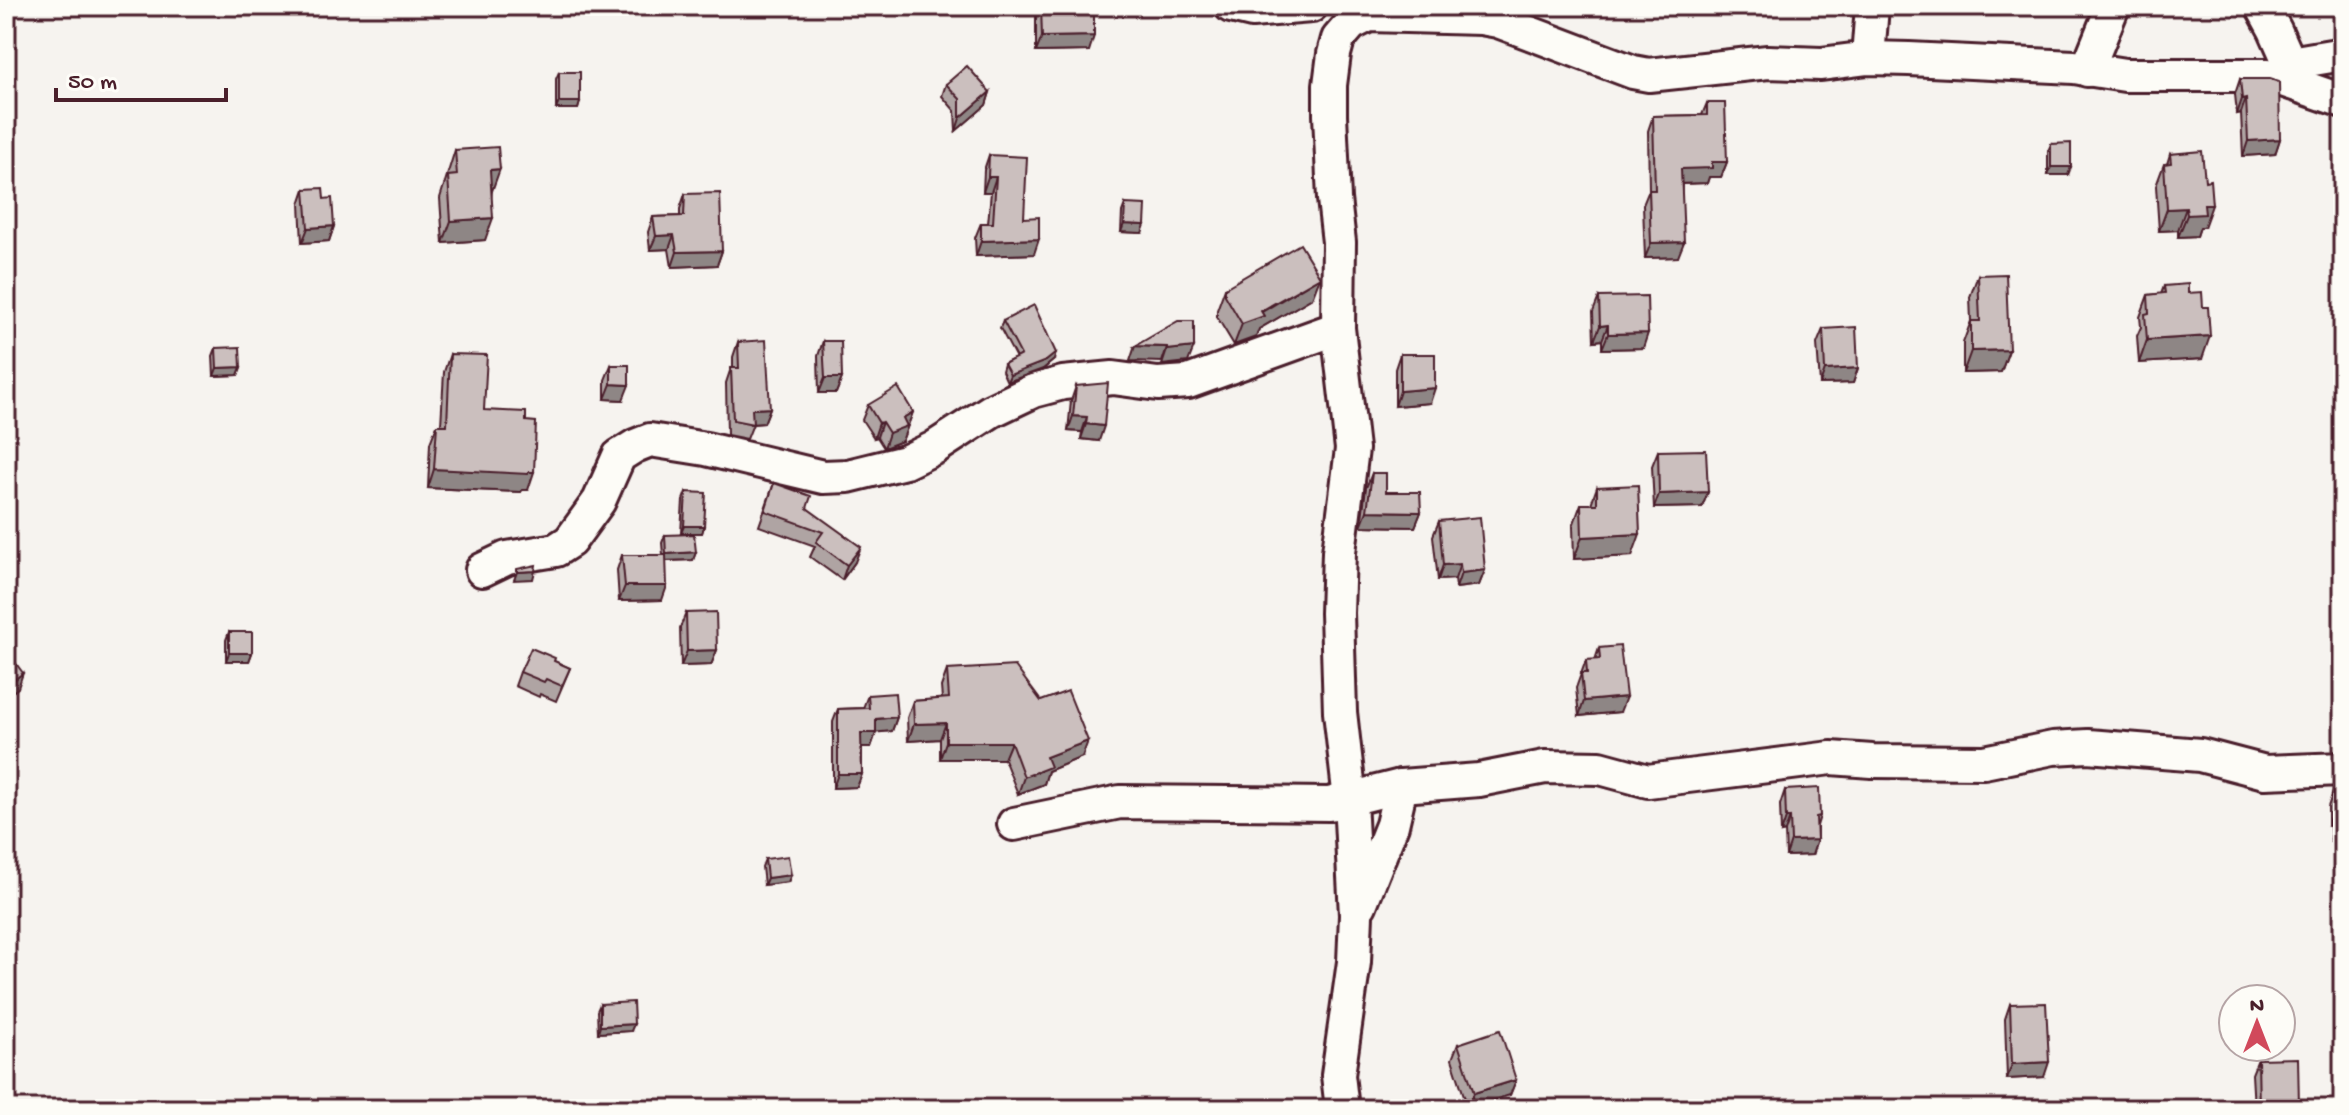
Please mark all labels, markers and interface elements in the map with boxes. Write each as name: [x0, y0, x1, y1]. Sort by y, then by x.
scale bar: [56, 52, 226, 102]
text: 50 m: [68, 69, 117, 98]
north arrow: [2217, 983, 2297, 1063]
text: N: [2250, 994, 2264, 1020]

